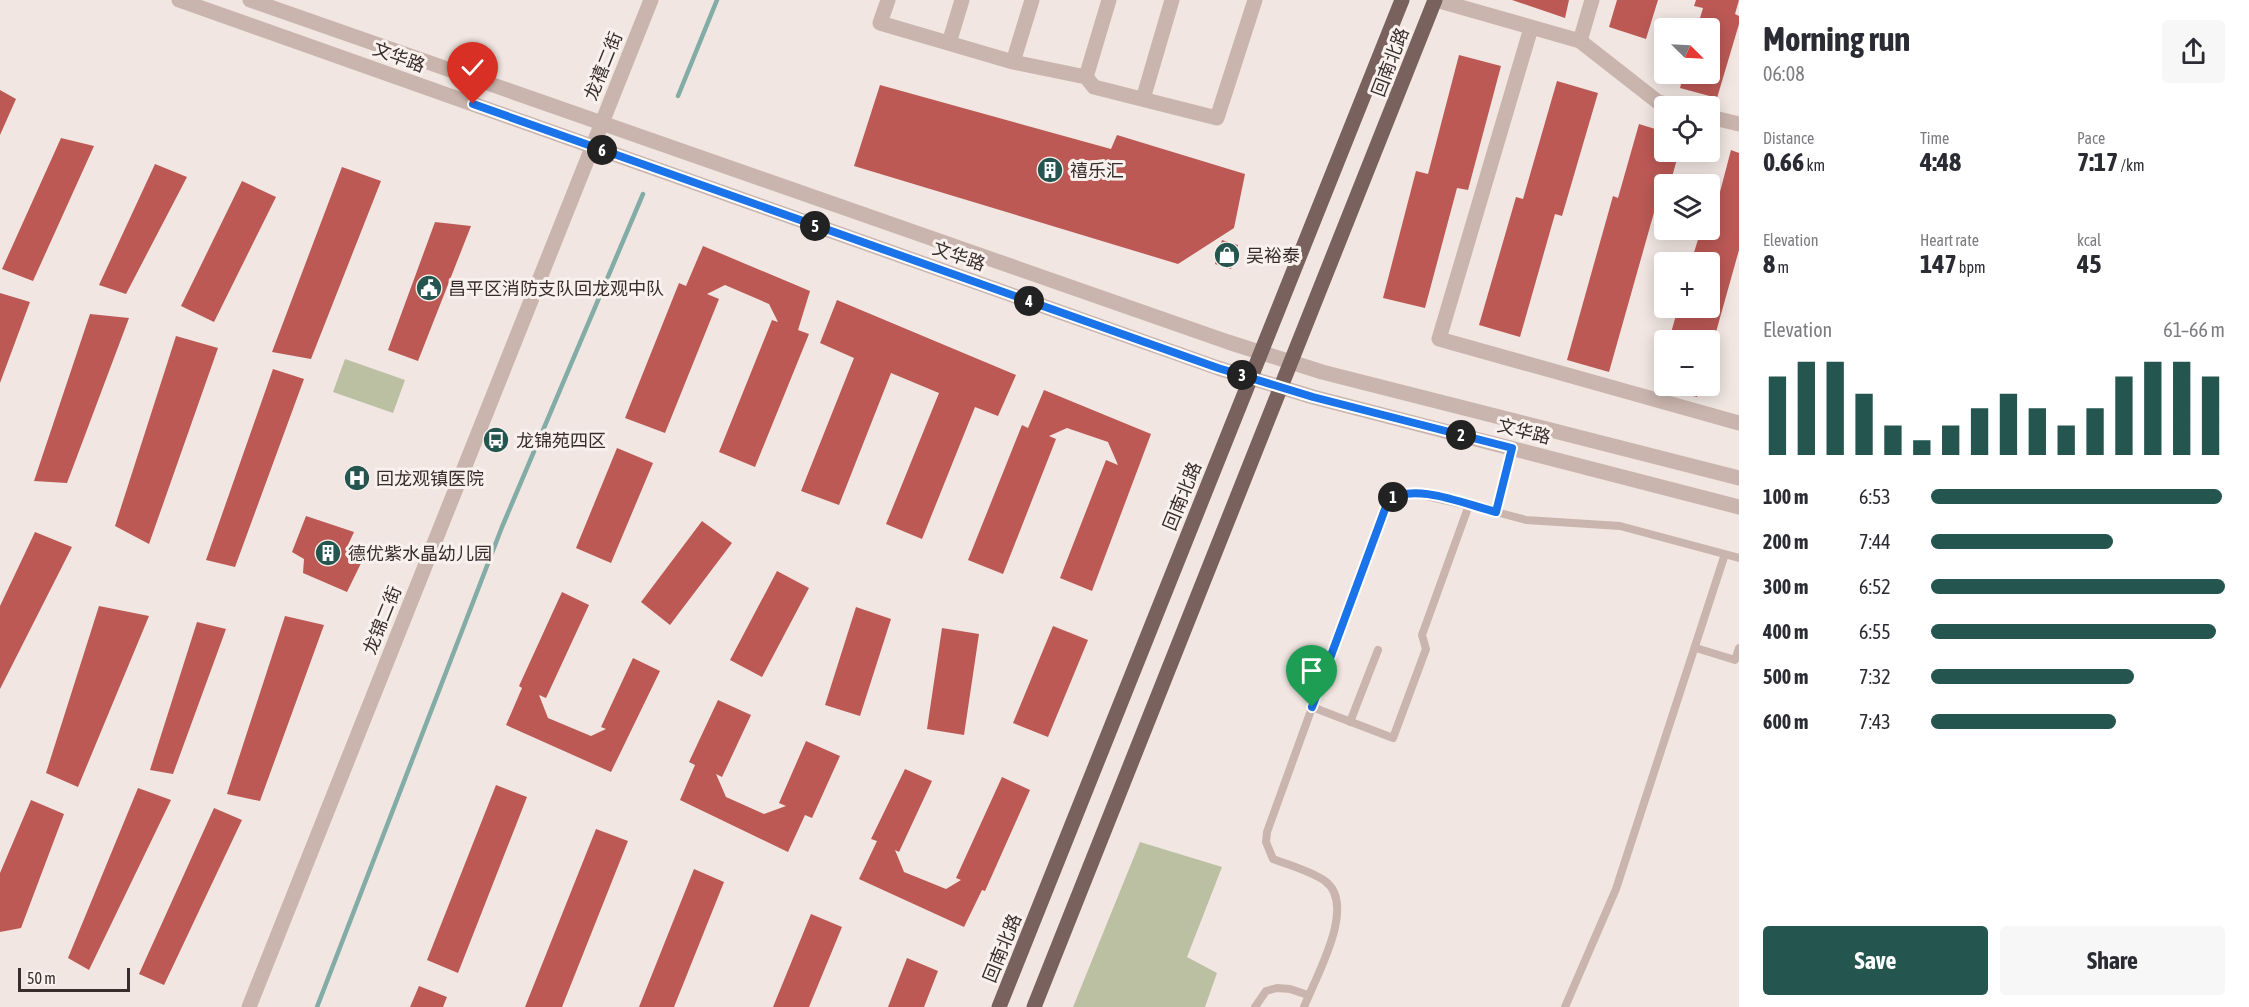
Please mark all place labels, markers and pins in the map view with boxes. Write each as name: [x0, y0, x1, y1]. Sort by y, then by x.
pin: [447, 42, 498, 104]
pin: 6: [587, 135, 617, 165]
building icon: 禧乐汇: [1035, 155, 1065, 185]
place label: 禧乐汇: [1070, 160, 1124, 181]
pin: 5: [800, 211, 830, 241]
shop icon: 吴裕泰: [1212, 240, 1242, 270]
place label: 吴裕泰: [1246, 245, 1300, 266]
public building icon: 昌平区消防支队回龙观中队: [414, 273, 444, 303]
place label: 昌平区消防支队回龙观中队: [448, 278, 664, 299]
pin: 4: [1014, 286, 1044, 316]
pin: 3: [1227, 360, 1257, 390]
pin: 2: [1446, 420, 1476, 450]
bus stop icon: 龙锦苑四区: [481, 425, 511, 455]
place label: 龙锦苑四区: [516, 430, 606, 451]
hospital icon: 回龙观镇医院: [342, 463, 372, 493]
place label: 回龙观镇医院: [376, 468, 484, 489]
pin: 1: [1378, 482, 1408, 512]
building icon: 德优紫水晶幼儿园: [313, 538, 343, 568]
place label: 德优紫水晶幼儿园: [348, 543, 492, 564]
pin: [1286, 645, 1337, 707]

